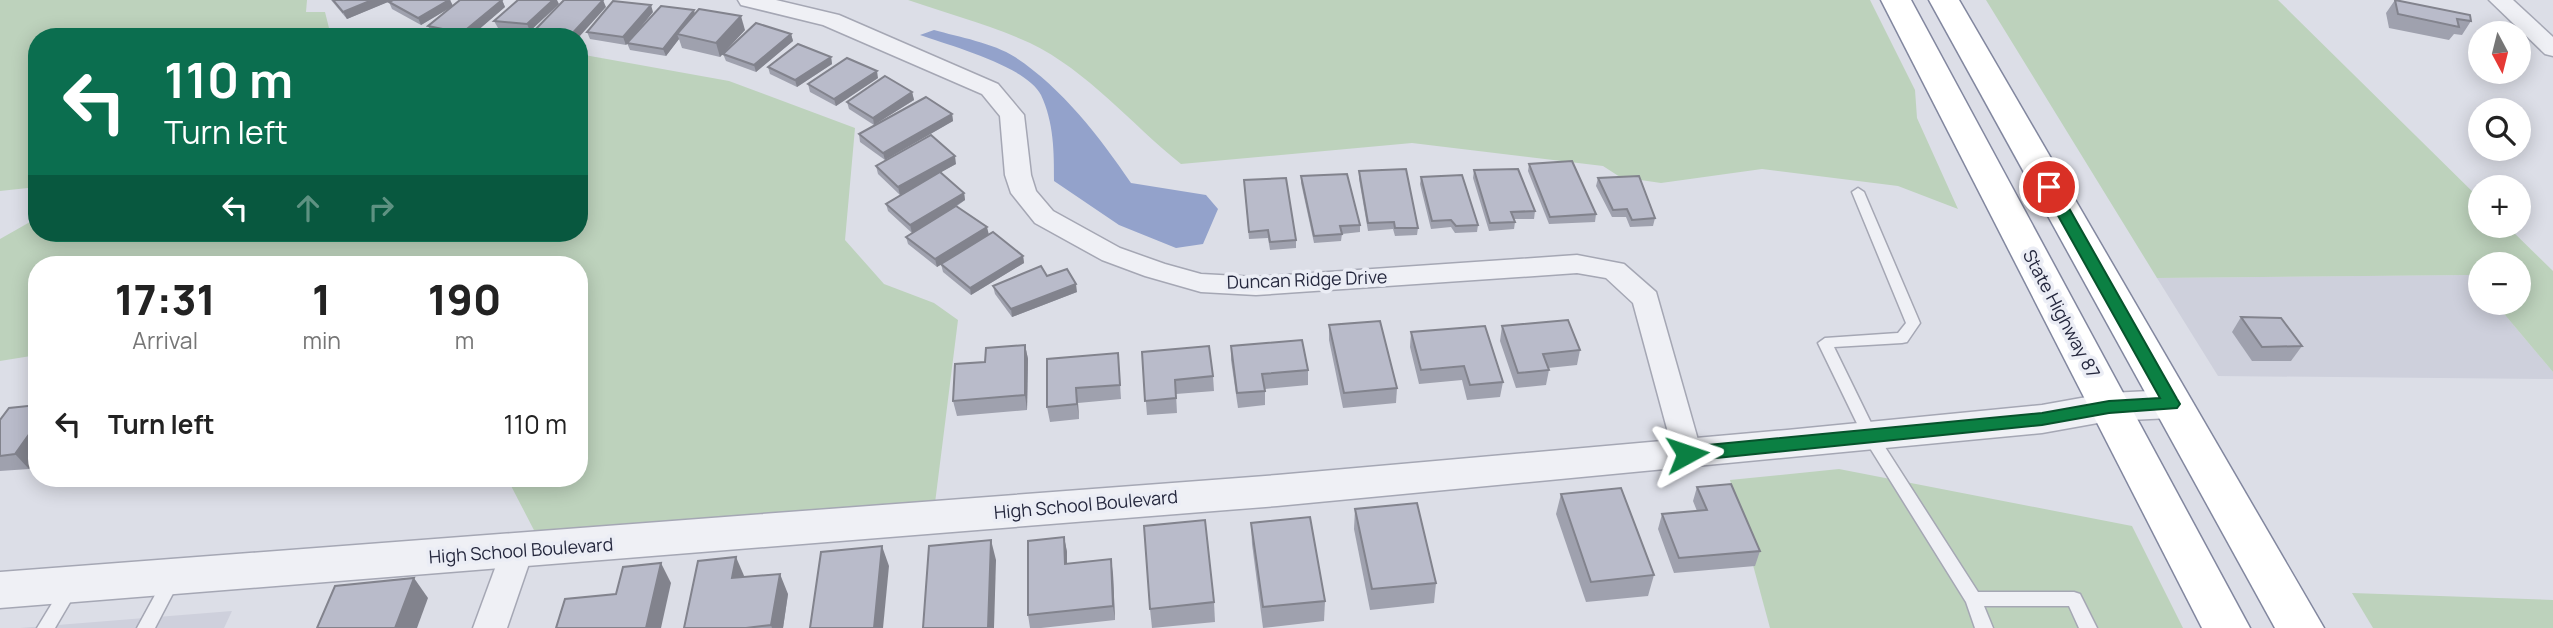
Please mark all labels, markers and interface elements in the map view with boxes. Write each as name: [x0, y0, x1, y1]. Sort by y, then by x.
north arrow: [2468, 21, 2530, 84]
map controls: [2468, 21, 2531, 315]
text: 110 m: [164, 46, 293, 113]
icon: left: [49, 56, 140, 147]
button: search: [2468, 98, 2531, 161]
text: Turn left: [164, 110, 288, 154]
pin: [2019, 157, 2079, 217]
icon: arrive: [2030, 168, 2068, 206]
button: +: [2468, 175, 2531, 238]
icon: left: [216, 189, 254, 227]
icon: ahead: [289, 189, 327, 227]
icon: right: [362, 189, 400, 227]
street label: State Highway 87: [2018, 245, 2106, 382]
button: −: [2468, 252, 2531, 315]
street label: Duncan Ridge Drive: [1226, 264, 1388, 294]
text: 17:31: [115, 270, 216, 328]
text: 1: [312, 270, 331, 328]
text: 190: [428, 270, 501, 328]
text: Arrival: [132, 324, 198, 356]
text: min: [302, 324, 341, 356]
text: m: [455, 324, 474, 356]
icon: left: [49, 405, 87, 443]
text: Turn left: [108, 406, 215, 442]
text: 110 m: [504, 406, 567, 442]
position arrow: [1650, 417, 1724, 491]
street label: High School Boulevard: [993, 484, 1179, 524]
street label: High School Boulevard: [428, 532, 614, 568]

